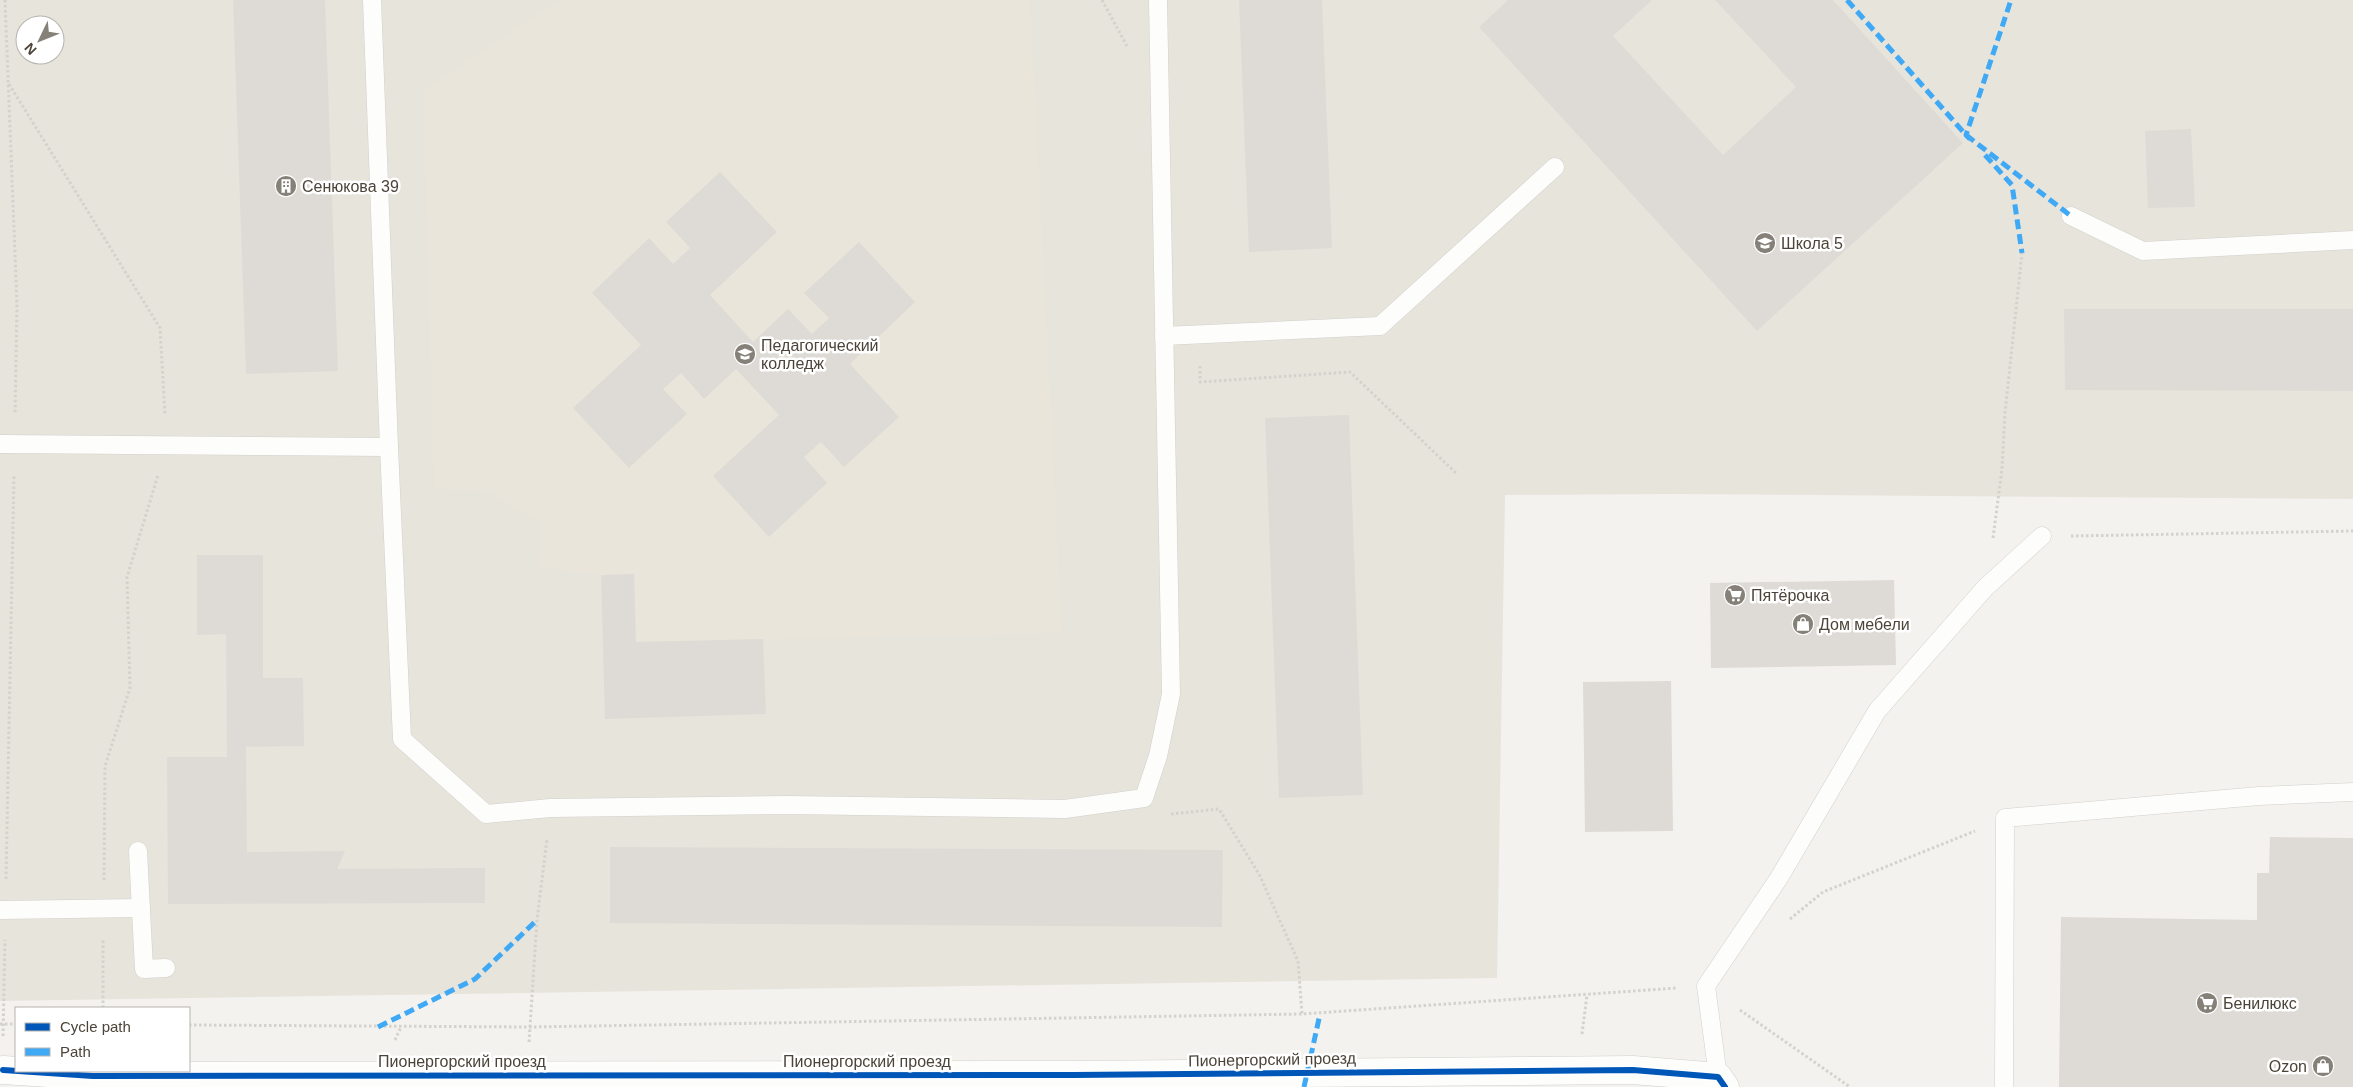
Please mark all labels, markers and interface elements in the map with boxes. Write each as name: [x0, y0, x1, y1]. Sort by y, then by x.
north arrow: [15, 15, 65, 65]
text: N: [21, 40, 40, 58]
building icon: Сенюкова 39: [274, 174, 298, 198]
place label: Сенюкова 39: [302, 178, 399, 195]
school or university icon: Школа 5: [1753, 231, 1777, 255]
place label: Школа 5: [1781, 235, 1843, 252]
place label: Педагогический колледж: [761, 337, 879, 372]
school or university icon: Педагогический колледж: [733, 342, 757, 366]
supermarket icon: Пятёрочка: [1723, 583, 1747, 607]
place label: Пятёрочка: [1751, 587, 1830, 604]
shop icon: Дом мебели: [1791, 612, 1815, 636]
place label: Дом мебели: [1819, 616, 1910, 633]
supermarket icon: Бенилюкс: [2195, 991, 2219, 1015]
place label: Бенилюкс: [2223, 995, 2297, 1012]
legend: [15, 1007, 190, 1072]
text: Cycle path: [60, 1018, 131, 1035]
text: Path: [60, 1043, 91, 1060]
street label: Пионергорский проезд: [1188, 1050, 1357, 1069]
street label: Пионергорский проезд: [378, 1053, 547, 1070]
street label: Пионергорский проезд: [783, 1053, 952, 1070]
shop icon: Ozon: [2311, 1054, 2335, 1078]
place label: Ozon: [2269, 1058, 2307, 1075]

